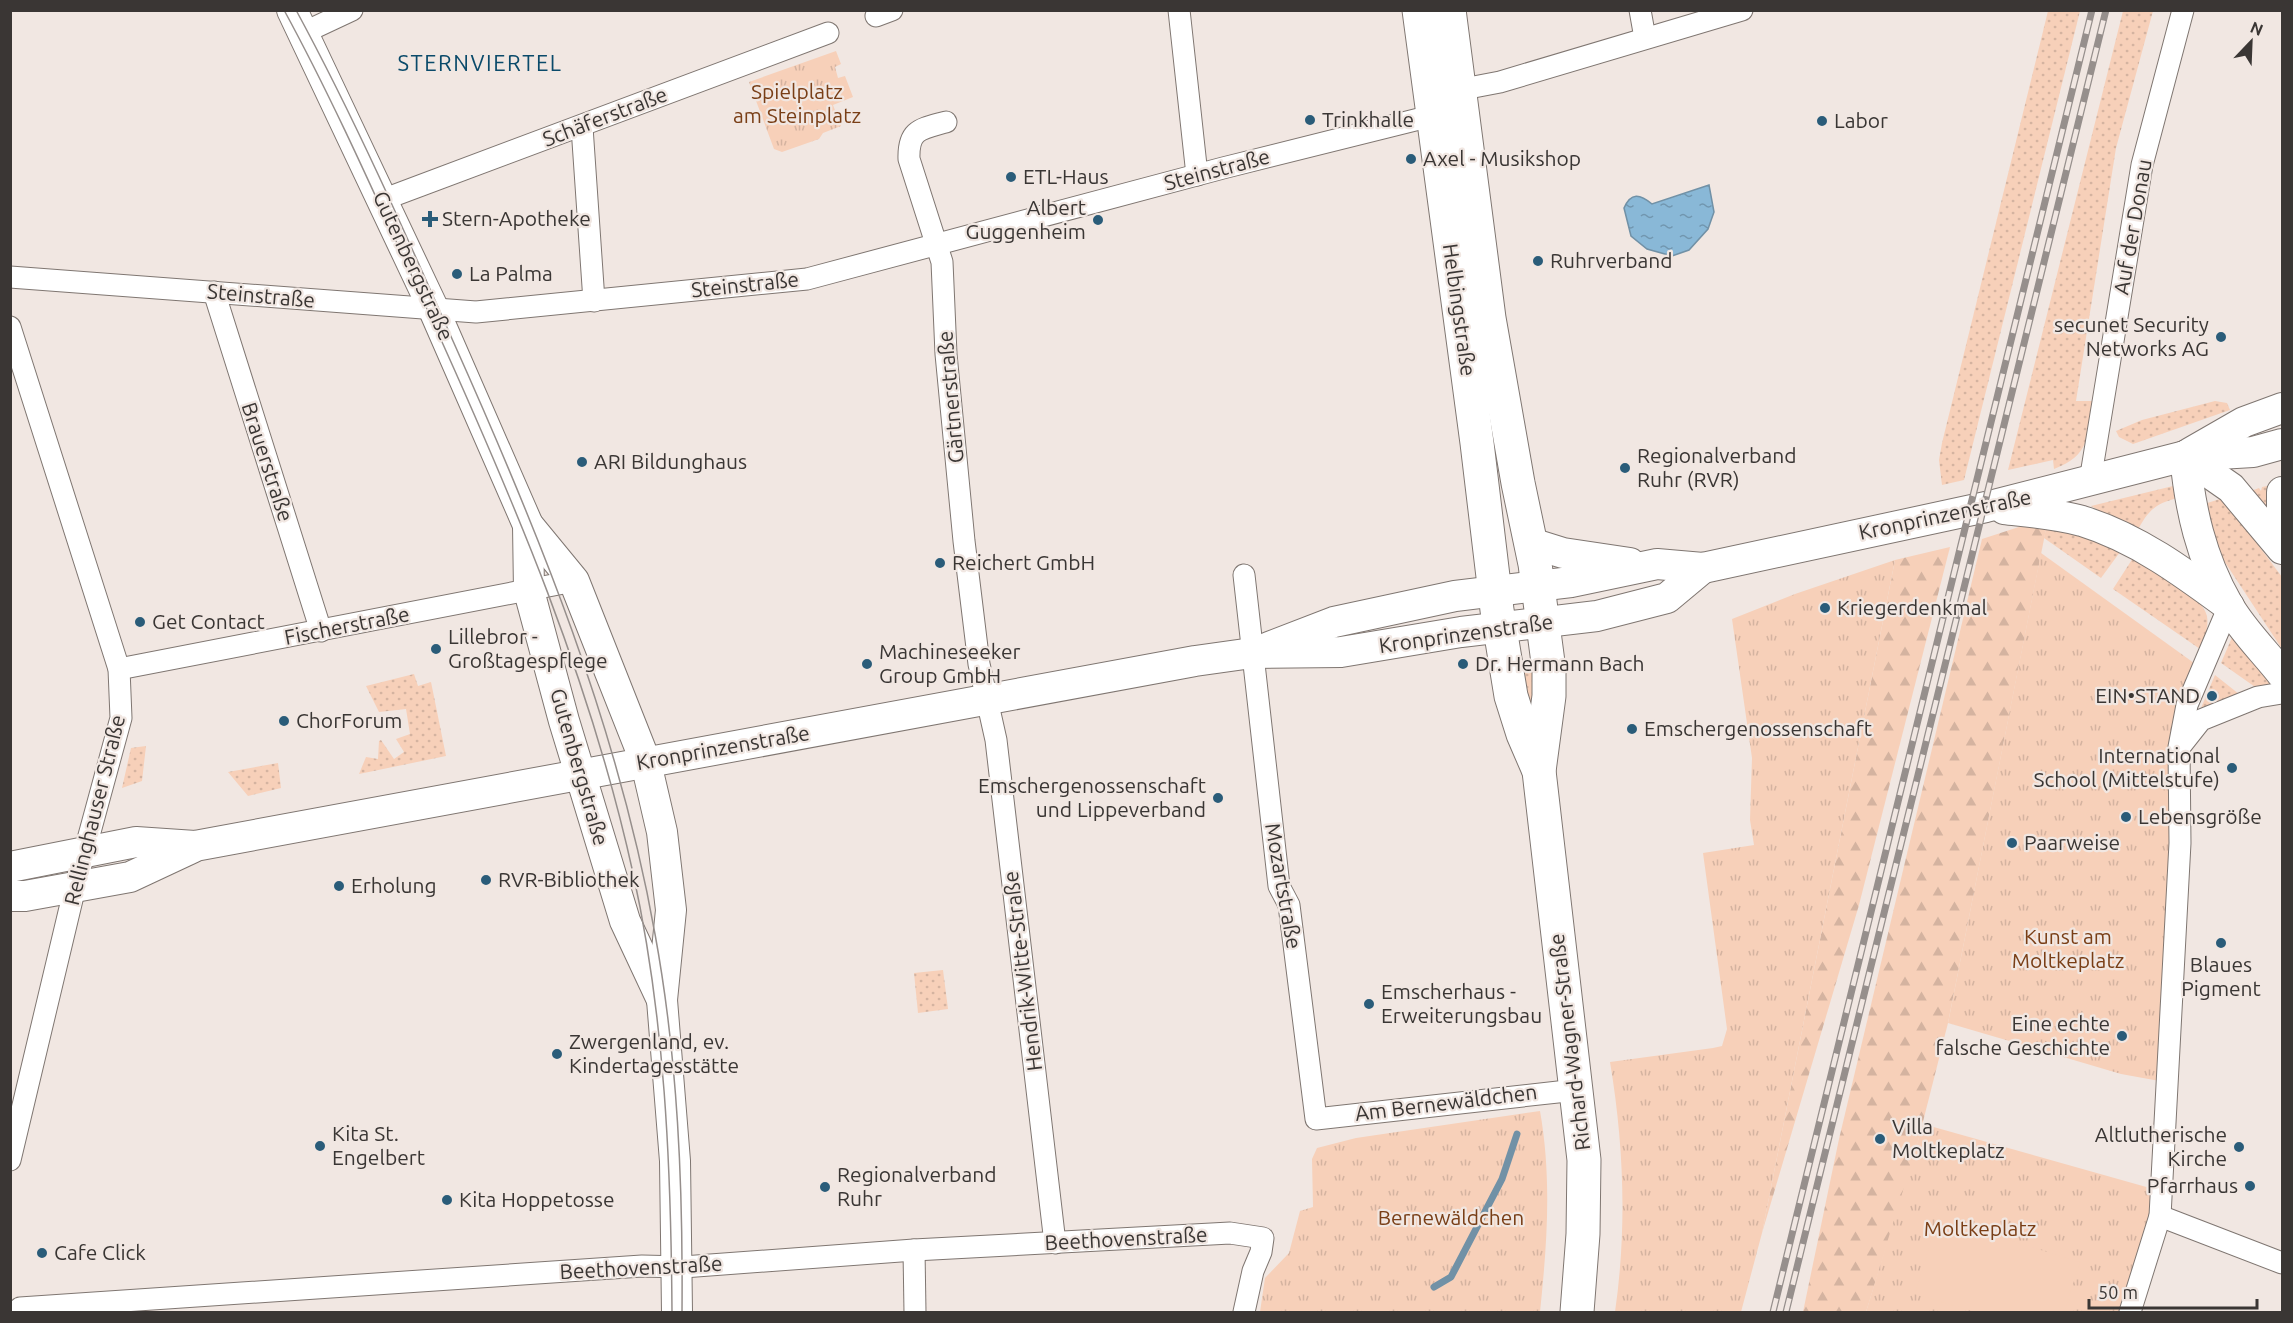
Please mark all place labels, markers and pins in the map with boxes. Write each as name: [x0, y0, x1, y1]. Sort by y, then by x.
place label: Trinkhalle: [1322, 107, 1414, 131]
place label: Labor: [1834, 108, 1888, 132]
marker: Trinkhalle: [1303, 113, 1317, 127]
marker: Labor: [1815, 114, 1829, 128]
place label: Axel - Musikshop: [1423, 146, 1581, 170]
marker: Axel - Musikshop: [1404, 152, 1418, 166]
place label: ETL-Haus: [1023, 164, 1109, 188]
marker: ETL-Haus: [1004, 170, 1018, 184]
place label: Albert Guggenheim: [966, 195, 1086, 243]
place label: Stern-Apotheke: [442, 206, 591, 230]
marker: Stern-Apotheke: [423, 212, 437, 226]
marker: Albert Guggenheim: [1091, 213, 1105, 227]
place label: Ruhrverband: [1550, 248, 1673, 272]
marker: Ruhrverband: [1531, 254, 1545, 268]
place label: La Palma: [469, 261, 553, 285]
marker: La Palma: [450, 267, 464, 281]
place label: secunet Security Networks AG: [2054, 312, 2209, 360]
marker: secunet Security Networks AG: [2214, 330, 2228, 344]
place label: Regionalverband Ruhr (RVR): [1637, 443, 1796, 491]
place label: ARI Bildunghaus: [594, 449, 747, 473]
marker: ARI Bildunghaus: [575, 455, 589, 469]
marker: Regionalverband Ruhr (RVR): [1618, 461, 1632, 475]
place label: Reichert GmbH: [952, 550, 1095, 574]
marker: Reichert GmbH: [933, 556, 947, 570]
place label: Kriegerdenkmal: [1837, 595, 1987, 619]
marker: Kriegerdenkmal: [1818, 601, 1832, 615]
place label: Get Contact: [152, 609, 265, 633]
marker: Get Contact: [133, 615, 147, 629]
place label: Lillebror - Großtagespflege: [448, 624, 608, 672]
place label: Machineseeker Group GmbH: [879, 639, 1021, 687]
marker: Lillebror - Großtagespflege: [429, 642, 443, 656]
place label: Dr. Hermann Bach: [1475, 651, 1645, 675]
marker: Machineseeker Group GmbH: [860, 657, 874, 671]
marker: Dr. Hermann Bach: [1456, 657, 1470, 671]
place label: EIN•STAND: [2095, 683, 2200, 707]
marker: EIN•STAND: [2205, 689, 2219, 703]
place label: ChorForum: [296, 708, 403, 732]
marker: ChorForum: [277, 714, 291, 728]
place label: Emschergenossenschaft: [1644, 716, 1872, 740]
marker: Emschergenossenschaft: [1625, 722, 1639, 736]
place label: International School (Mittelstufe): [2034, 743, 2220, 791]
marker: International School (Mittelstufe): [2225, 761, 2239, 775]
place label: Emschergenossenschaft und Lippeverband: [978, 773, 1206, 821]
marker: Emschergenossenschaft und Lippeverband: [1211, 791, 1225, 805]
place label: Lebensgröße: [2138, 804, 2262, 828]
marker: Lebensgröße: [2119, 810, 2133, 824]
place label: Paarweise: [2024, 830, 2120, 854]
marker: Paarweise: [2005, 836, 2019, 850]
place label: RVR-Bibliothek: [498, 867, 640, 891]
place label: Erholung: [351, 873, 437, 897]
marker: RVR-Bibliothek: [479, 873, 493, 887]
marker: Erholung: [332, 879, 346, 893]
marker: Blaues Pigment: [2214, 936, 2228, 950]
place label: Blaues Pigment: [2181, 952, 2261, 1000]
place label: Emscherhaus - Erweiterungsbau: [1381, 979, 1542, 1027]
marker: Emscherhaus - Erweiterungsbau: [1362, 997, 1376, 1011]
place label: Eine echte falsche Geschichte: [1935, 1011, 2110, 1059]
place label: Zwergenland, ev. Kindertagesstätte: [569, 1029, 739, 1077]
marker: Eine echte falsche Geschichte: [2115, 1029, 2129, 1043]
marker: Zwergenland, ev. Kindertagesstätte: [550, 1047, 564, 1061]
place label: Villa Moltkeplatz: [1892, 1114, 2005, 1162]
place label: Kita St. Engelbert: [332, 1121, 425, 1169]
place label: Altlutherische Kirche: [2095, 1122, 2227, 1170]
marker: Villa Moltkeplatz: [1873, 1132, 1887, 1146]
marker: Kita St. Engelbert: [313, 1139, 327, 1153]
marker: Altlutherische Kirche: [2232, 1140, 2246, 1154]
place label: Regionalverband Ruhr: [837, 1162, 996, 1210]
place label: Pfarrhaus: [2147, 1173, 2238, 1197]
marker: Pfarrhaus: [2243, 1179, 2257, 1193]
marker: Regionalverband Ruhr: [818, 1180, 832, 1194]
place label: Kita Hoppetosse: [459, 1187, 615, 1211]
marker: Kita Hoppetosse: [440, 1193, 454, 1207]
place label: Cafe Click: [54, 1240, 146, 1264]
marker: Cafe Click: [35, 1246, 49, 1260]

